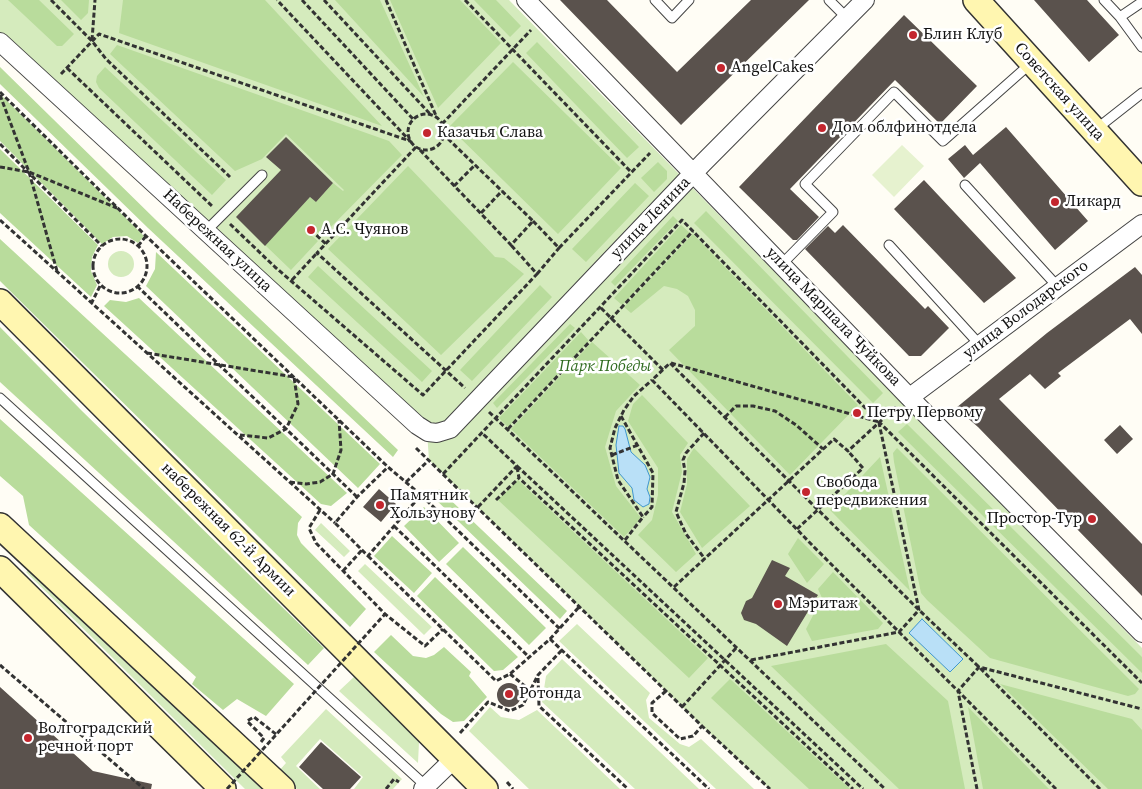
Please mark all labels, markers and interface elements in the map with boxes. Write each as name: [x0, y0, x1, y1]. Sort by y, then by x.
place label: Блин Клуб: [923, 25, 1002, 45]
marker: Блин Клуб: [907, 29, 919, 41]
street label: Советская улица: [1010, 39, 1108, 145]
place label: AngelCakes: [731, 58, 814, 78]
marker: AngelCakes: [715, 62, 727, 74]
place label: Дом облфинотдела: [832, 118, 977, 138]
marker: Дом облфинотдела: [816, 122, 828, 134]
place label: Казачья Слава: [437, 123, 543, 143]
marker: Казачья Слава: [421, 127, 433, 139]
street label: улица Ленина: [607, 173, 695, 263]
street label: Набережная улица: [158, 185, 276, 297]
place label: Ликард: [1065, 192, 1121, 212]
marker: Ликард: [1049, 196, 1061, 208]
place label: А.С. Чуянов: [321, 220, 408, 240]
marker: А.С. Чуянов: [305, 224, 317, 236]
street label: улица Маршала Чуйкова: [762, 243, 904, 391]
street label: улица Володарского: [959, 257, 1093, 363]
park label: Парк Победы: [559, 357, 651, 377]
place label: Петру Первому: [867, 403, 983, 423]
marker: Петру Первому: [851, 407, 863, 419]
street label: набережная 62-й Армии: [157, 459, 299, 601]
place label: Свобода передвижения: [816, 473, 928, 511]
place label: Памятник Хользунову: [390, 486, 476, 524]
marker: Свобода передвижения: [800, 486, 812, 498]
marker: Памятник Хользунову: [374, 499, 386, 511]
place label: Простор-Тур: [987, 509, 1082, 529]
marker: Простор-Тур: [1086, 513, 1098, 525]
place label: Мэритаж: [788, 594, 858, 614]
marker: Мэритаж: [772, 598, 784, 610]
place label: Ротонда: [519, 684, 581, 704]
marker: Ротонда: [503, 688, 515, 700]
place label: Волгоградский речной порт: [38, 719, 153, 757]
marker: Волгоградский речной порт: [22, 732, 34, 744]

